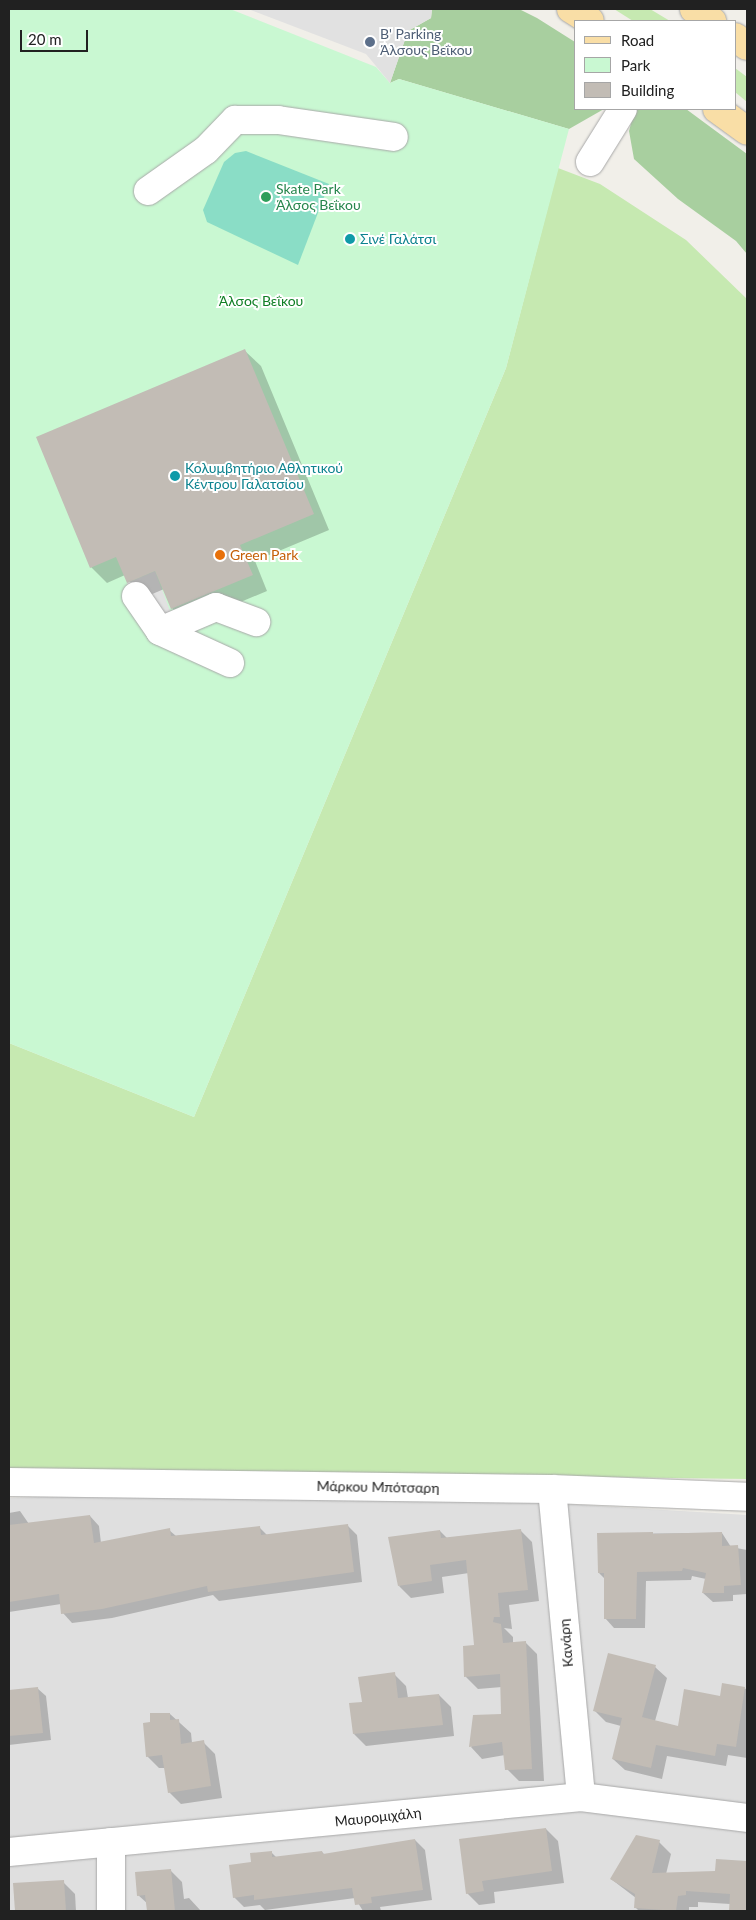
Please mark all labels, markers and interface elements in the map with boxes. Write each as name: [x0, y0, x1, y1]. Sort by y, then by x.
scale bar: [22, 20, 90, 52]
legend: [574, 20, 736, 110]
place label: Β' Parking Άλσους Βεΐκου: [380, 26, 472, 58]
text: 20 m: [28, 30, 62, 48]
text: Road: [621, 31, 654, 49]
marker: Β' Parking Άλσους Βεΐκου: [364, 36, 376, 48]
text: Park: [621, 56, 650, 74]
text: Building: [621, 81, 674, 99]
place label: Skate Park Άλσος Βεΐκου: [276, 181, 361, 213]
marker: Skate Park Άλσος Βεΐκου: [260, 191, 272, 203]
place label: Σινέ Γαλάτσι: [360, 231, 436, 247]
marker: Σινέ Γαλάτσι: [344, 233, 356, 245]
park label: Άλσος Βεΐκου: [219, 293, 303, 309]
place label: Κολυμβητήριο Αθλητικού Κέντρου Γαλατσίου: [185, 460, 344, 492]
marker: Κολυμβητήριο Αθλητικού Κέντρου Γαλατσίου: [169, 470, 181, 482]
place label: Green Park: [230, 547, 298, 563]
marker: Green Park: [214, 549, 226, 561]
street label: Μάρκου Μπότσαρη: [316, 1478, 440, 1496]
street label: Κανάρη: [556, 1618, 576, 1668]
street label: Μαυρομιχάλη: [334, 1804, 422, 1830]

